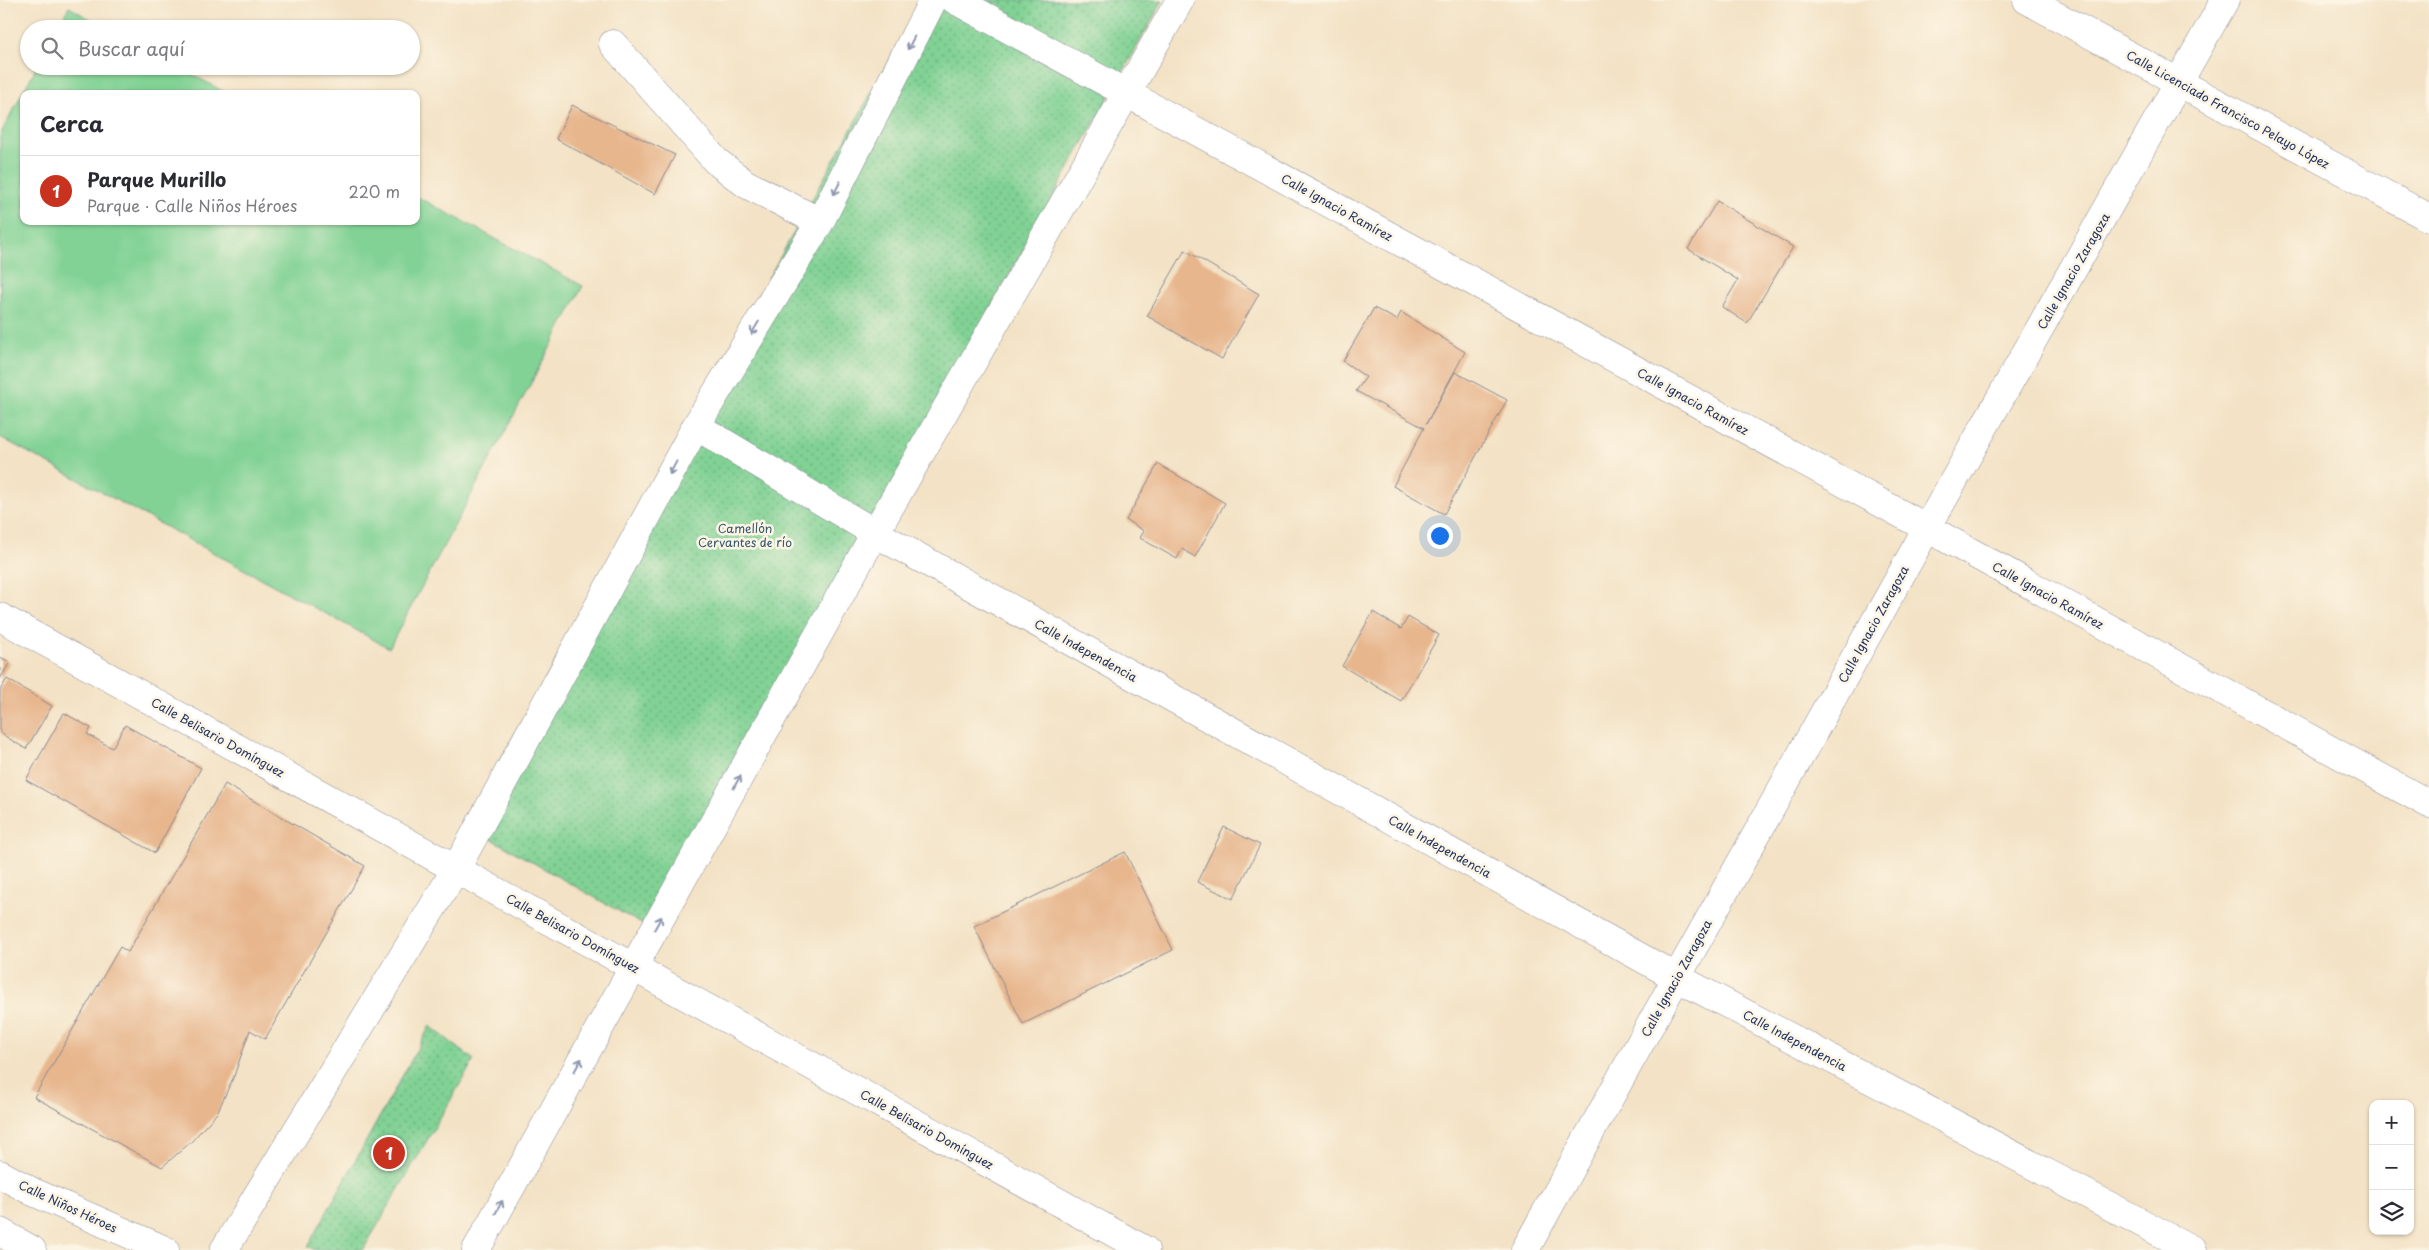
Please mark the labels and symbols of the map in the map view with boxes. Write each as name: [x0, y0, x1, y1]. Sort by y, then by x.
one-way arrow: [906, 36, 916, 51]
street label: Calle Licenciado Francisco Pelayo López: [2123, 46, 2333, 173]
street label: Calle Ignacio Ramírez: [1278, 169, 1396, 245]
one-way arrow: [832, 180, 841, 195]
street label: Calle Ignacio Zaragoza: [2032, 209, 2114, 333]
one-way arrow: [750, 321, 760, 335]
street label: Calle Ignacio Ramírez: [1634, 363, 1752, 439]
one-way arrow: [668, 461, 678, 476]
park label: Camellón Cervantes de río: [698, 519, 792, 551]
your location: [1427, 523, 1453, 549]
street label: Calle Ignacio Ramírez: [1989, 557, 2107, 633]
street label: Calle Ignacio Zaragoza: [1833, 562, 1913, 686]
street label: Calle Independencia: [1031, 614, 1141, 686]
street label: Calle Belisario Domínguez: [148, 693, 288, 781]
one-way arrow: [732, 775, 742, 789]
street label: Calle Independencia: [1385, 810, 1495, 882]
street label: Calle Belisario Domínguez: [503, 889, 643, 977]
street label: Calle Ignacio Zaragoza: [1636, 916, 1716, 1040]
one-way arrow: [653, 917, 663, 931]
street label: Calle Independencia: [1740, 1005, 1851, 1075]
one-way arrow: [574, 1059, 584, 1073]
street label: Calle Belisario Domínguez: [857, 1085, 997, 1173]
pin: 1: [373, 1134, 405, 1172]
street label: Calle Niños Héroes: [16, 1175, 121, 1237]
one-way arrow: [495, 1201, 505, 1215]

